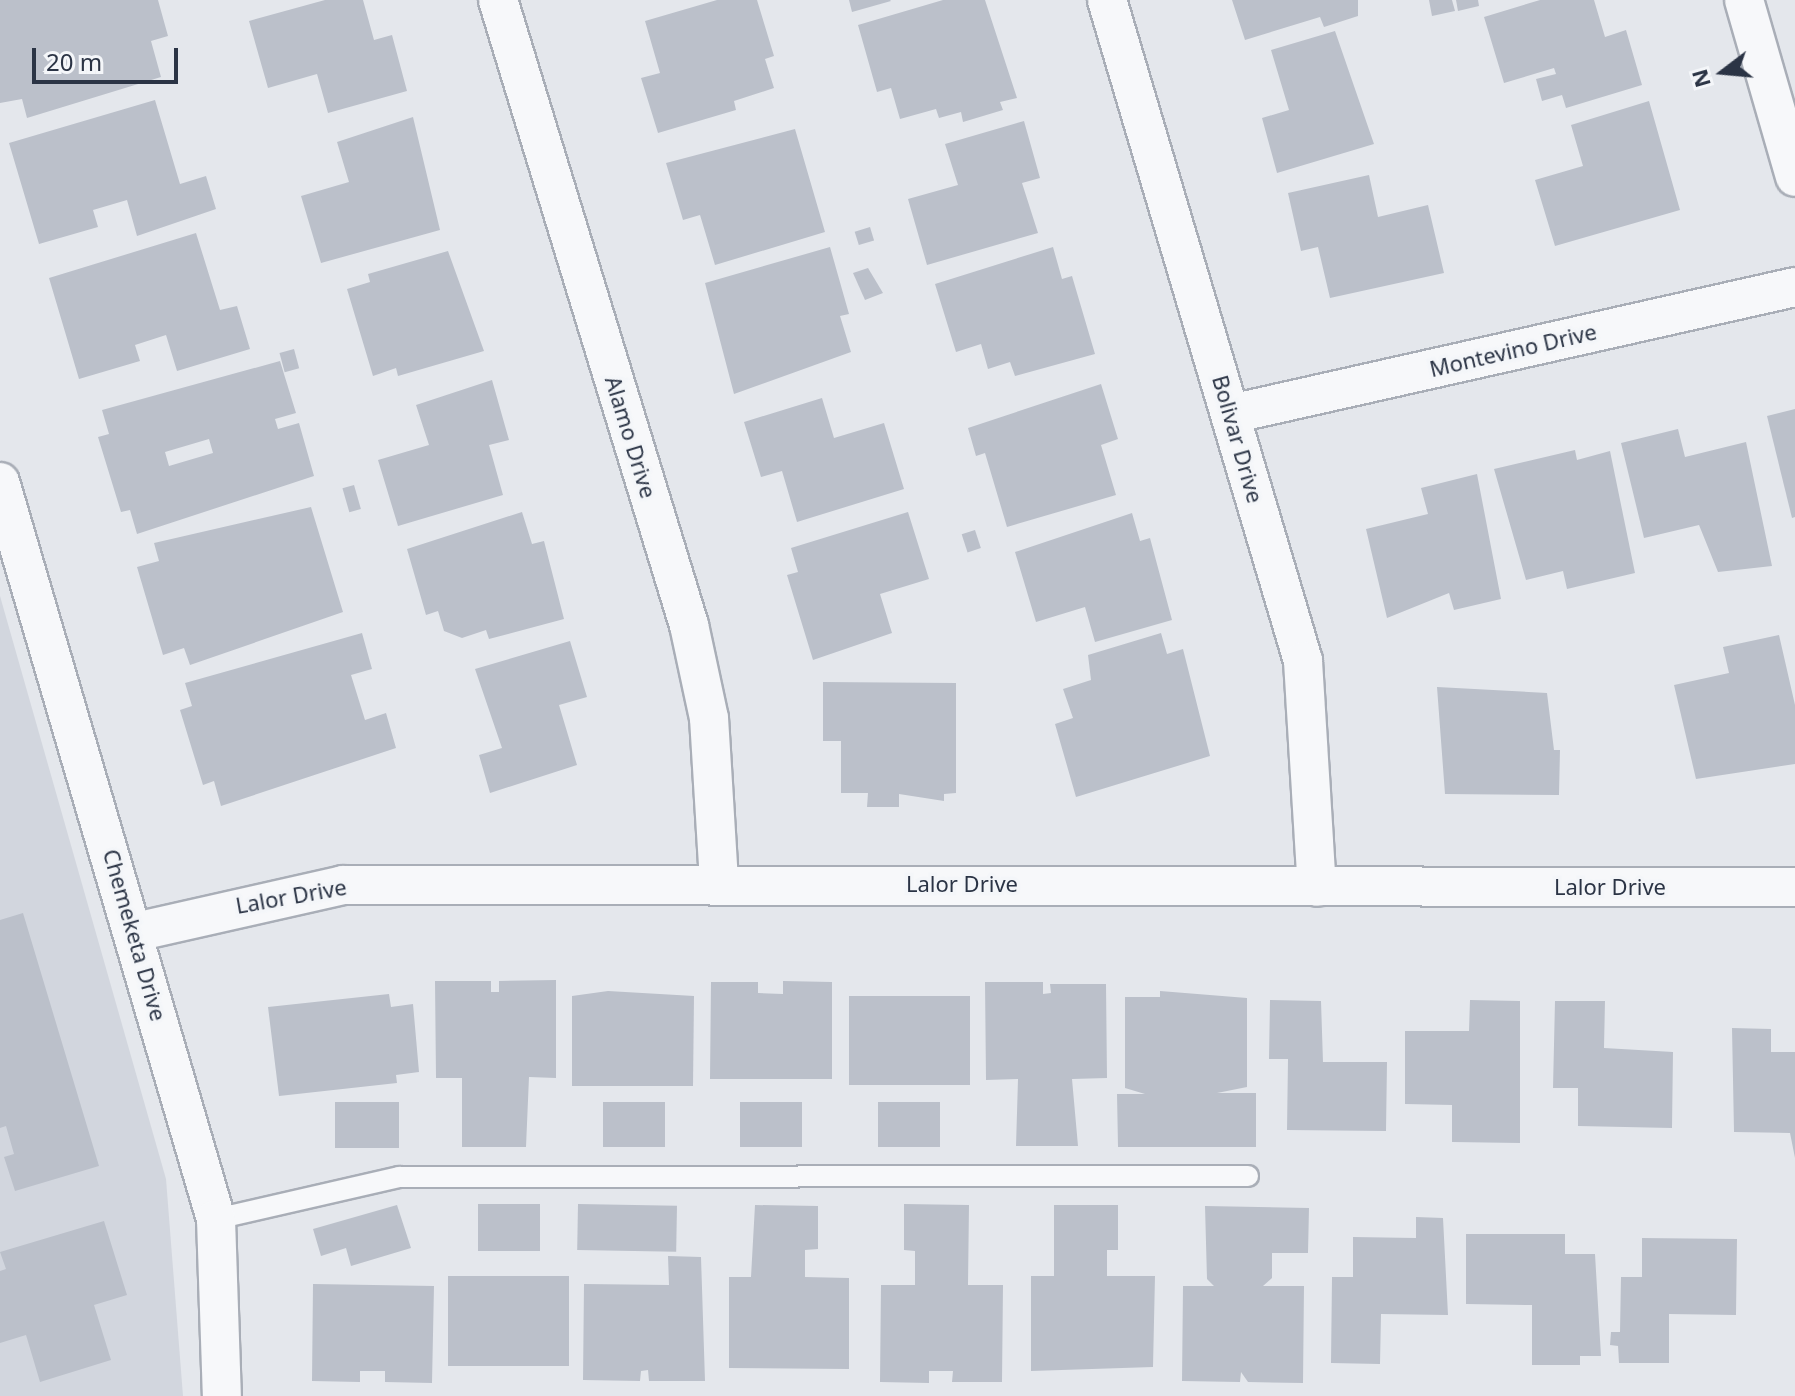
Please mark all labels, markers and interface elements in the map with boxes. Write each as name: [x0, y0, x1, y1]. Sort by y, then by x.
scale bar: [36, 32, 182, 82]
north arrow: [1683, 32, 1763, 112]
text: 20 m: [46, 45, 102, 78]
text: N: [1683, 66, 1717, 91]
street label: Montevino Drive: [1427, 318, 1599, 382]
street label: Bolivar Drive: [1207, 372, 1269, 506]
street label: Alamo Drive: [600, 373, 662, 501]
street label: Chemeketa Drive: [98, 846, 172, 1024]
street label: Lalor Drive: [906, 871, 1018, 897]
street label: Lalor Drive: [234, 873, 348, 919]
street label: Lalor Drive: [1554, 874, 1666, 900]

